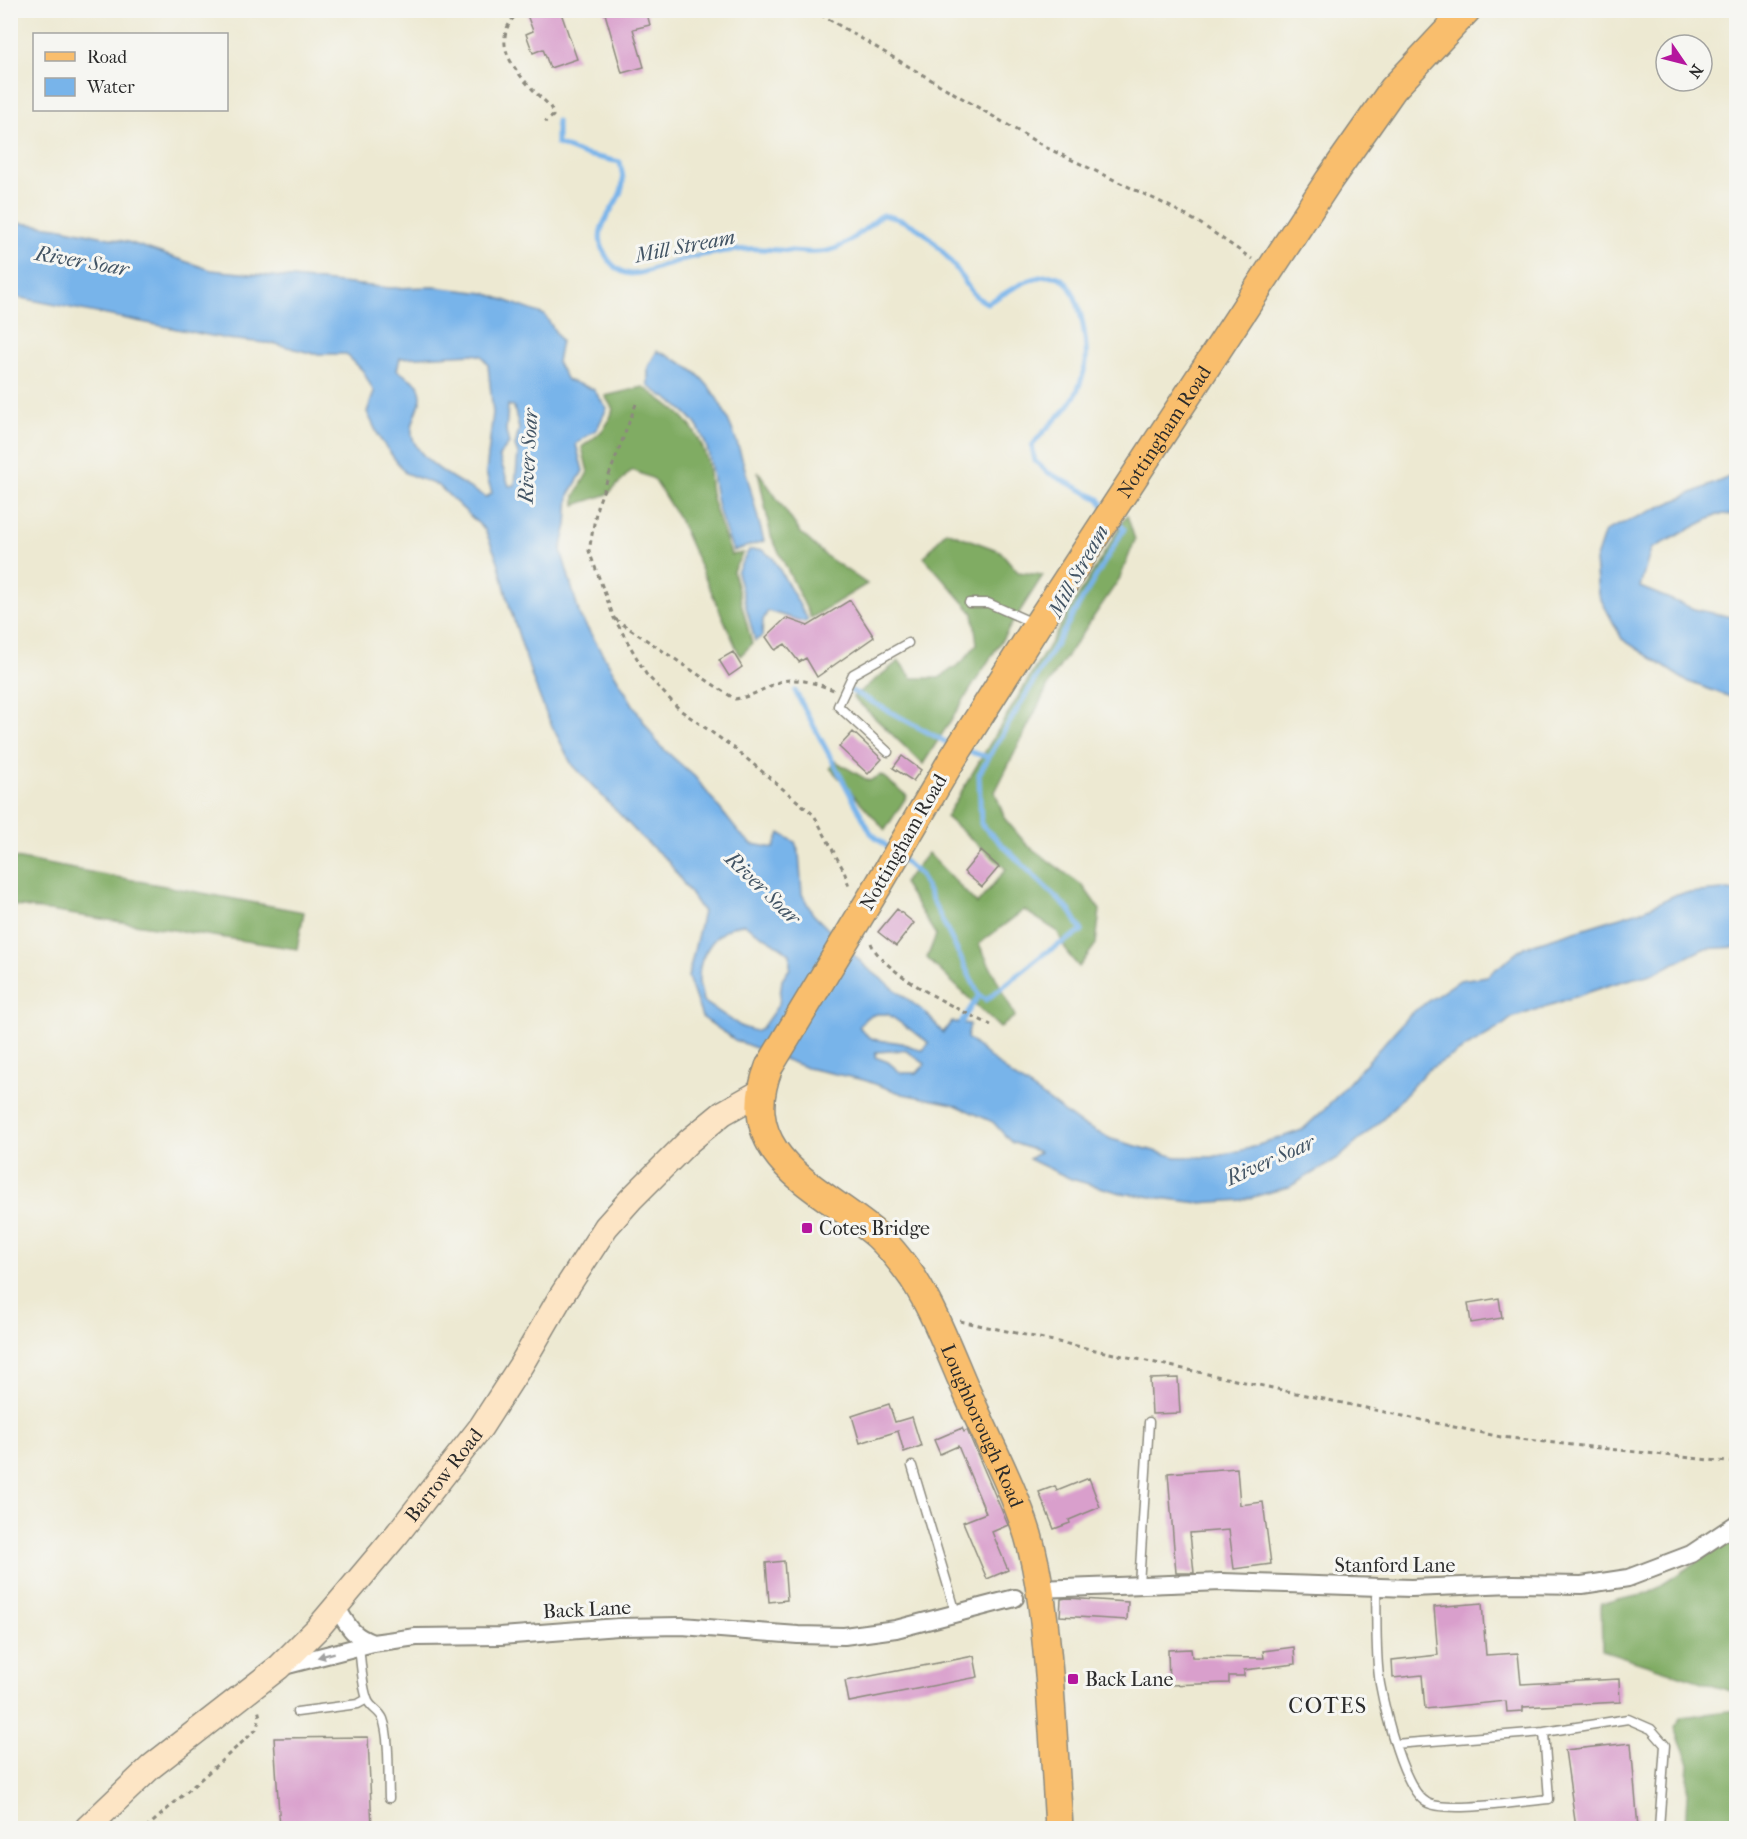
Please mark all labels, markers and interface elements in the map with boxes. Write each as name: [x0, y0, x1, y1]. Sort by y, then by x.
legend: [33, 33, 228, 111]
north arrow: [1654, 33, 1714, 93]
text: Road: [87, 47, 127, 68]
text: N: [1684, 61, 1707, 82]
text: Water: [86, 77, 135, 98]
water label: Mill Stream: [631, 224, 737, 268]
water label: River Soar: [31, 241, 132, 281]
street label: Nottingham Road: [1113, 361, 1217, 502]
water label: River Soar: [513, 407, 543, 506]
water label: Mill Stream: [1042, 521, 1113, 623]
street label: Nottingham Road: [855, 769, 952, 914]
water label: River Soar: [719, 845, 807, 931]
water label: River Soar: [1220, 1129, 1320, 1191]
place label: Cotes Bridge: [819, 1217, 930, 1240]
marker: Cotes Bridge: [800, 1221, 814, 1235]
street label: Loughborough Road: [936, 1341, 1029, 1512]
street label: Barrow Road: [400, 1423, 488, 1527]
street label: Stanford Lane: [1335, 1554, 1455, 1577]
street label: Back Lane: [542, 1596, 632, 1623]
one-way arrow: [317, 1650, 335, 1660]
place label: Back Lane: [1085, 1668, 1173, 1691]
marker: Back Lane: [1066, 1672, 1080, 1686]
district label: COTES: [1288, 1693, 1368, 1719]

